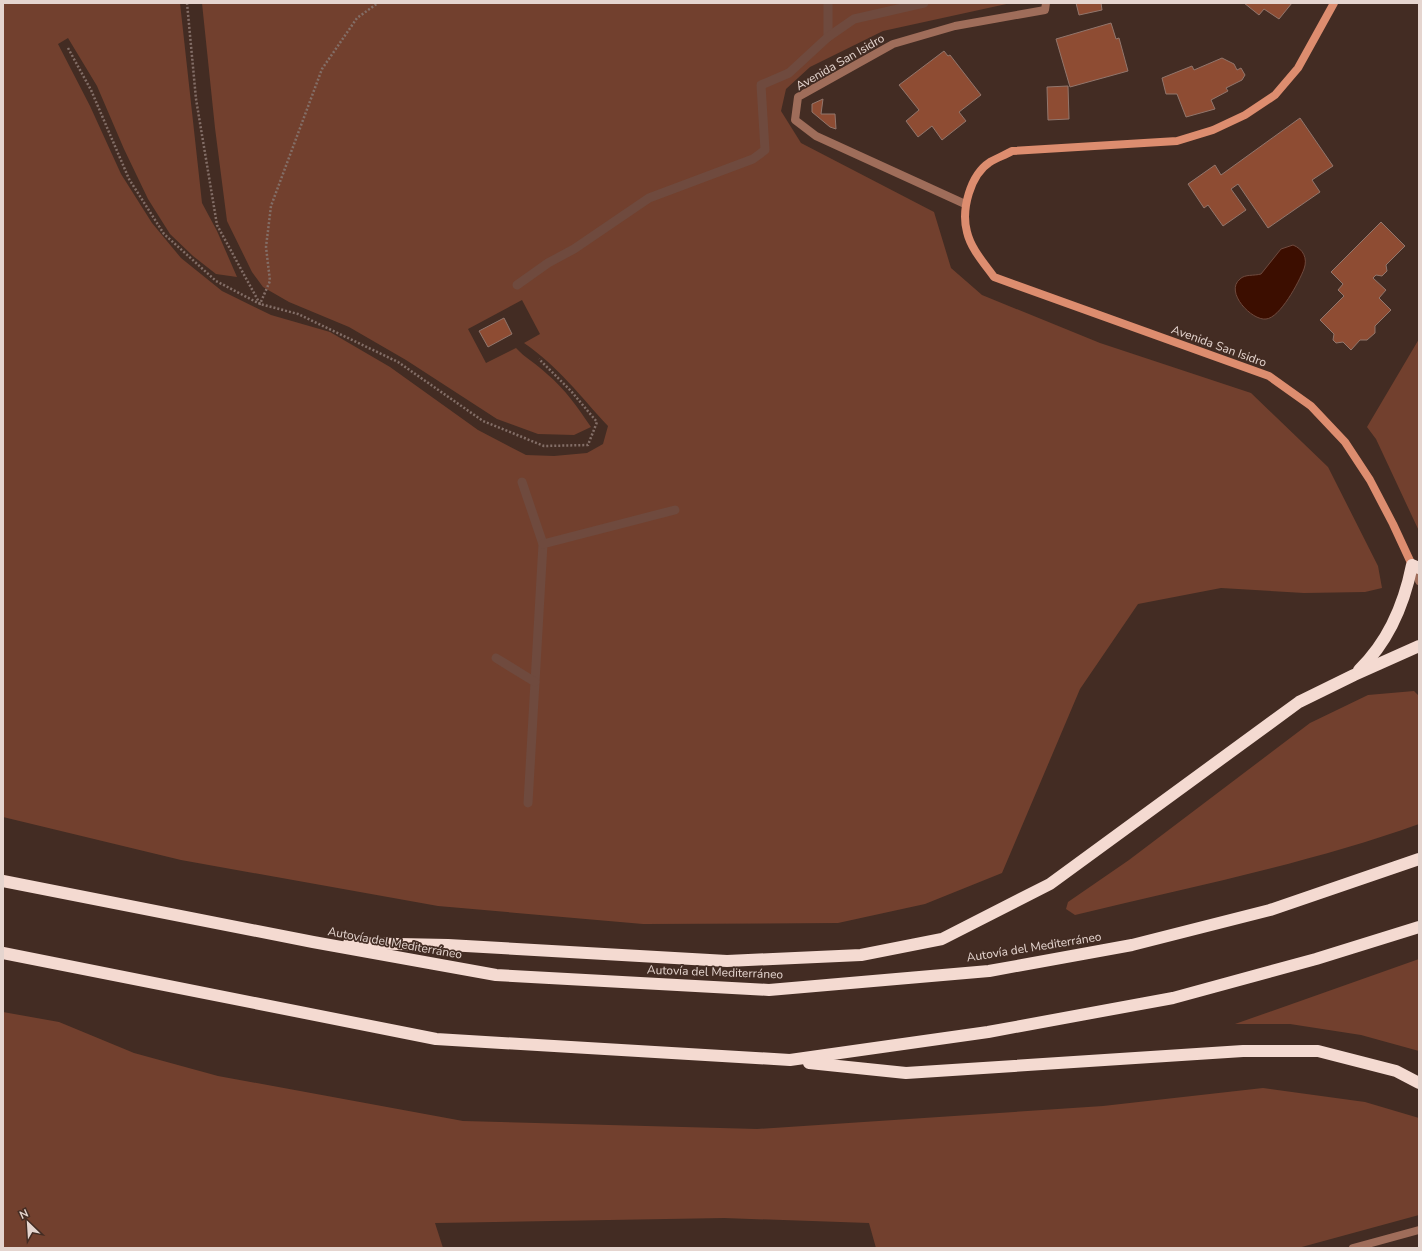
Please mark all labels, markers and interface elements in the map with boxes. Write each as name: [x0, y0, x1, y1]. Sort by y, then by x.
street label: Avenida San Isidro: [793, 30, 888, 94]
street label: Avenida San Isidro: [1169, 321, 1269, 371]
street label: Autovía del Mediterráneo: [326, 923, 464, 963]
street label: Autovía del Mediterráneo: [965, 928, 1103, 966]
street label: Autovía del Mediterráneo: [647, 962, 784, 982]
north arrow: [8, 1203, 48, 1243]
text: N: [17, 1206, 31, 1223]

